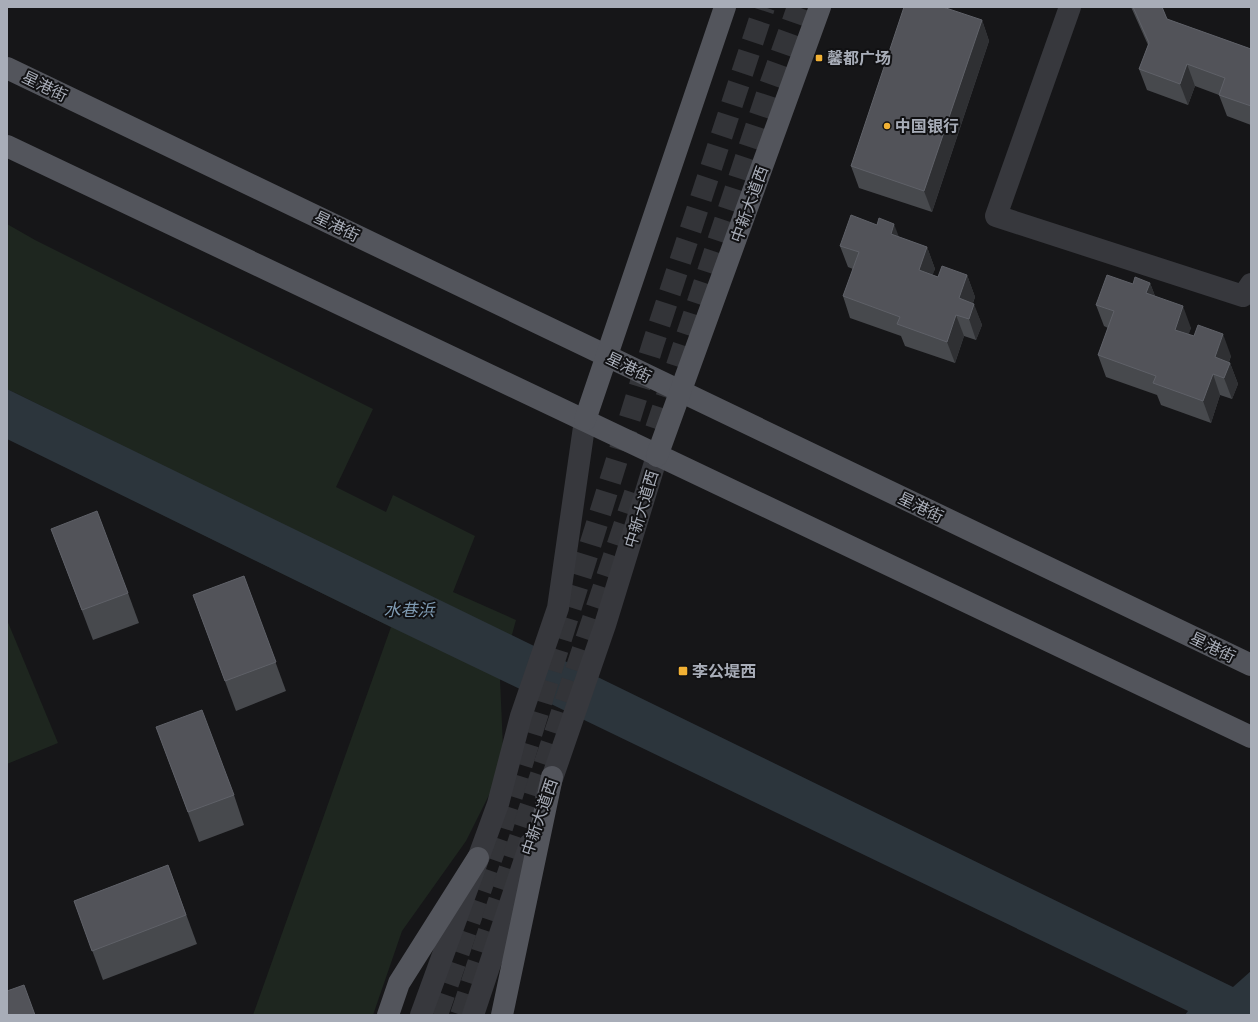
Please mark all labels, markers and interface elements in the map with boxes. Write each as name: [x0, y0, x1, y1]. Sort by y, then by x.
place label: 馨都广场: [827, 50, 891, 67]
marker: 馨都广场: [814, 53, 824, 63]
street label: 星港街: [19, 68, 70, 105]
place label: 中国银行: [895, 118, 959, 135]
marker: 中国银行: [882, 121, 892, 131]
street label: 中新大道西: [728, 164, 771, 245]
street label: 星港街: [311, 208, 362, 245]
street label: 星港街: [603, 349, 654, 386]
street label: 中新大道西: [622, 468, 661, 550]
street label: 星港街: [895, 489, 946, 526]
water label: 水巷浜: [384, 601, 436, 619]
street label: 星港街: [1187, 629, 1238, 666]
place label: 李公堤西: [692, 663, 756, 680]
marker: 李公堤西: [677, 665, 689, 677]
street label: 中新大道西: [518, 777, 561, 858]

